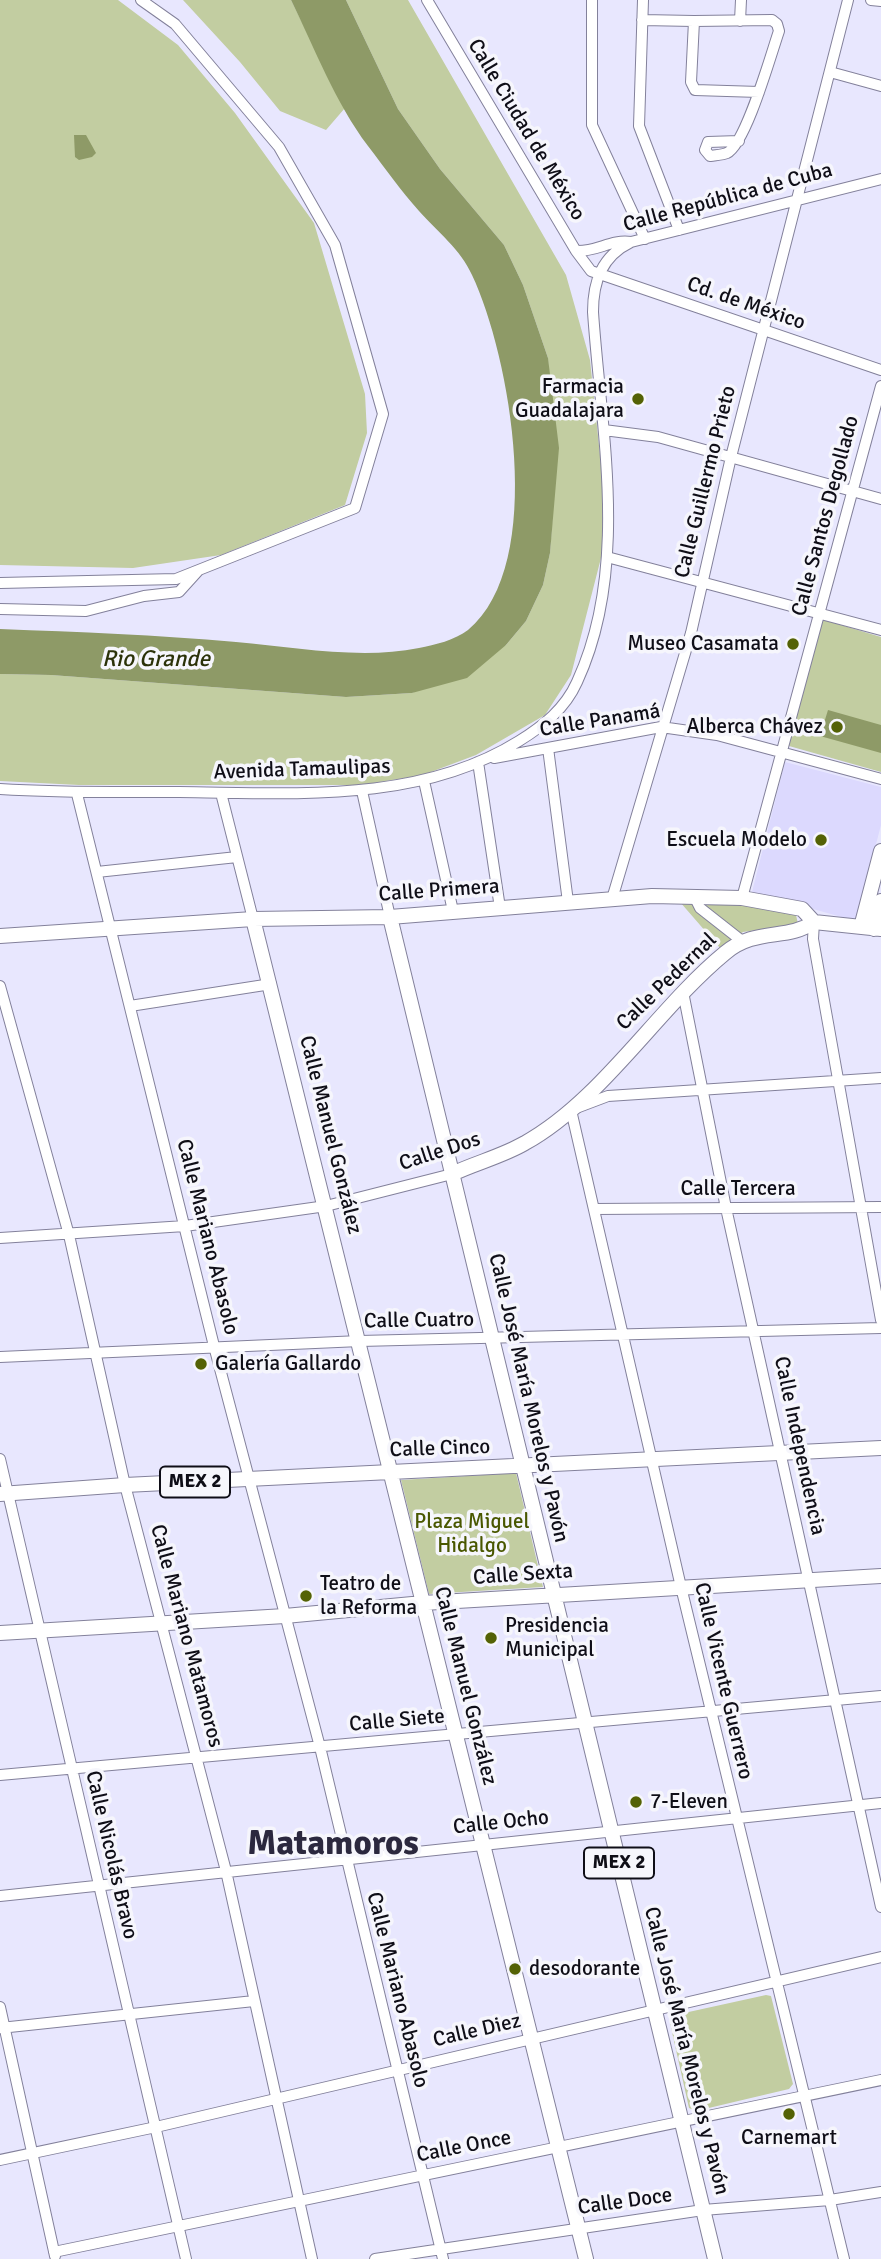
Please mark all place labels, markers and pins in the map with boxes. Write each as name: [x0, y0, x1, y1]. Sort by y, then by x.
place label: Farmacia Guadalajara: [515, 374, 624, 424]
marker: Farmacia Guadalajara: [630, 391, 646, 407]
place label: Museo Casamata: [627, 631, 779, 657]
marker: Museo Casamata: [785, 636, 801, 652]
place label: Alberca Chávez: [687, 714, 823, 740]
marker: Alberca Chávez: [829, 719, 845, 735]
place label: Escuela Modelo: [666, 827, 807, 853]
marker: Escuela Modelo: [813, 832, 829, 848]
place label: Galería Gallardo: [215, 1351, 361, 1377]
marker: Galería Gallardo: [193, 1356, 209, 1372]
place label: Teatro de la Reforma: [320, 1571, 417, 1621]
marker: Teatro de la Reforma: [298, 1588, 314, 1604]
place label: Presidencia Municipal: [505, 1613, 609, 1663]
marker: Presidencia Municipal: [483, 1630, 499, 1646]
place label: 7-Eleven: [650, 1789, 728, 1815]
marker: 7-Eleven: [628, 1794, 644, 1810]
place label: desodorante: [529, 1956, 640, 1982]
marker: desodorante: [507, 1961, 523, 1977]
marker: Carnemart: [781, 2106, 797, 2122]
place label: Carnemart: [741, 2125, 837, 2151]

